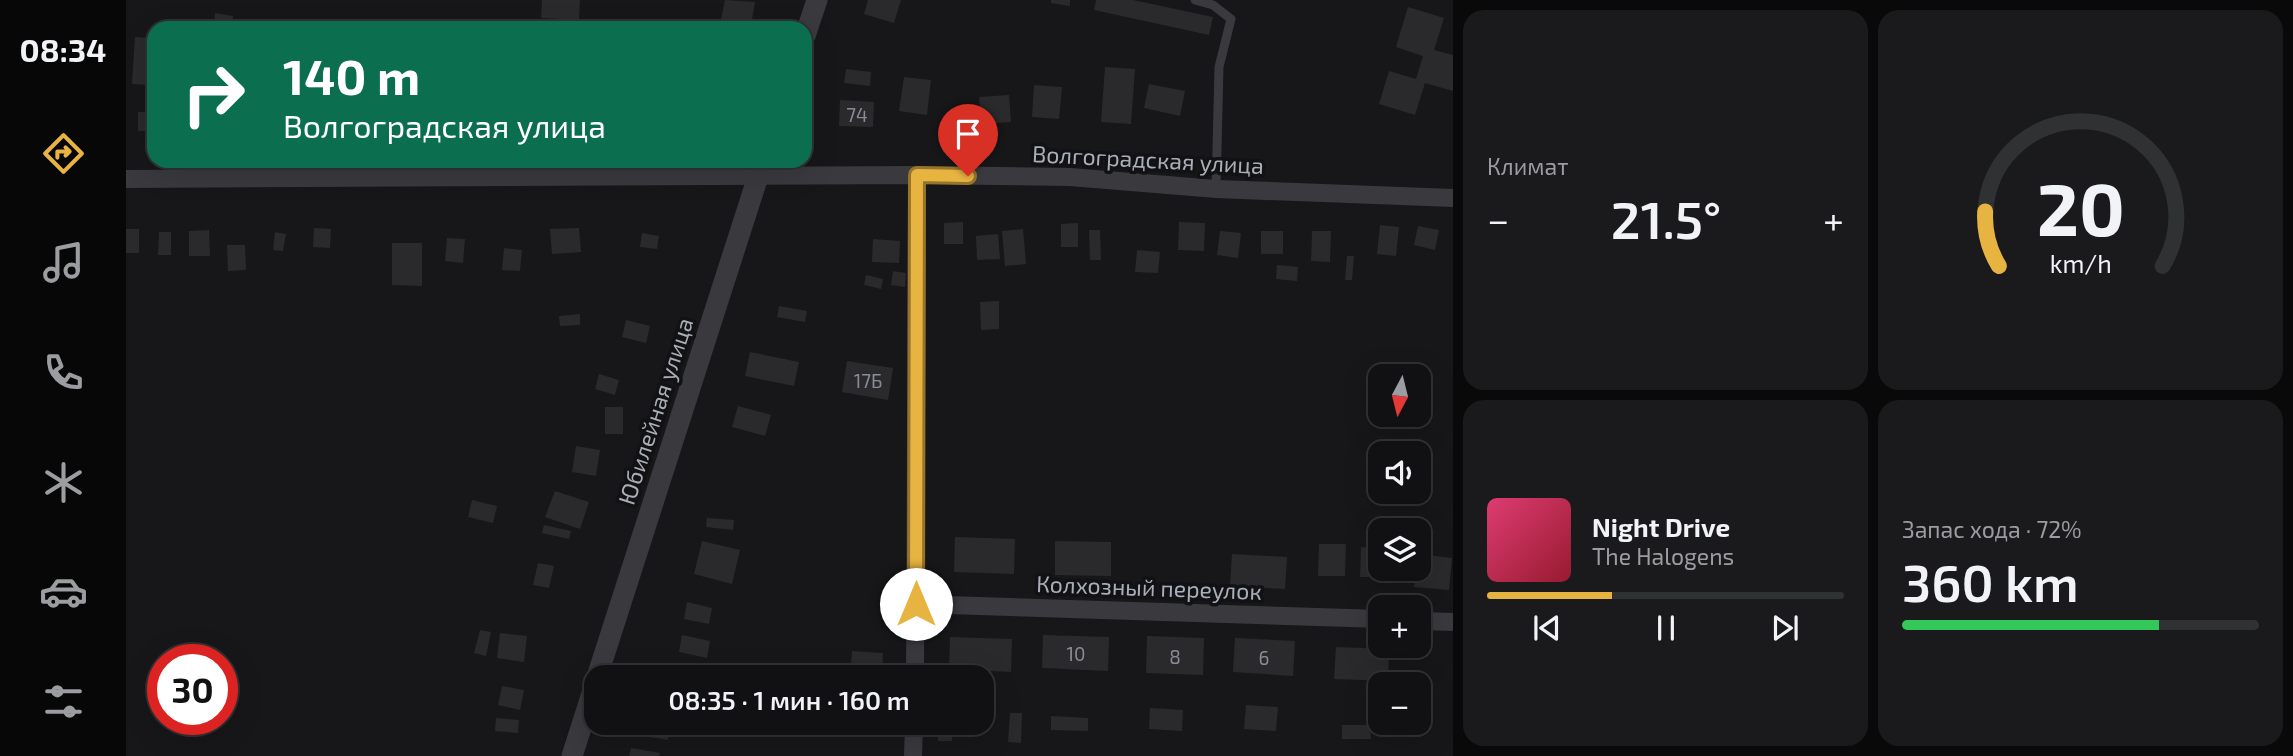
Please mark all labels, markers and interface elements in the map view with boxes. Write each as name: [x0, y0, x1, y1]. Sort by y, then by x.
text: 08:34: [20, 30, 106, 68]
text: 140 m: [283, 46, 420, 105]
icon: right: [168, 49, 259, 140]
house number: 74: [846, 103, 868, 126]
pin: [938, 104, 998, 176]
text: Волгоградская улица: [283, 106, 606, 144]
icon: arrive: [949, 115, 987, 153]
icon: directions: [39, 129, 88, 178]
street label: Волгоградская улица: [1031, 139, 1265, 180]
text: Климат: [1487, 152, 1568, 180]
text: 20: [2036, 163, 2125, 251]
text: 21.5°: [1611, 187, 1721, 249]
text: −: [1487, 196, 1509, 242]
text: +: [1823, 196, 1844, 242]
icon: music: [39, 238, 88, 287]
text: km/h: [2049, 248, 2112, 278]
street label: Юбилейная улица: [612, 314, 699, 508]
icon: phone: [39, 348, 88, 397]
north arrow: [1368, 364, 1432, 427]
map controls: [1368, 364, 1431, 735]
house number: 17Б: [854, 369, 882, 392]
button: sound: [1368, 441, 1431, 504]
icon: climate: [39, 458, 88, 507]
text: Night Drive: [1592, 511, 1730, 542]
text: Запас хода · 72%: [1902, 515, 2082, 543]
button: layers: [1368, 518, 1431, 581]
text: The Halogens: [1592, 542, 1734, 570]
text: 360 km: [1902, 550, 2079, 612]
icon: car: [39, 567, 88, 616]
position arrow: [879, 567, 953, 641]
street label: Колхозный переулок: [1036, 569, 1262, 606]
button: +: [1368, 595, 1431, 658]
icon: previous: [1528, 609, 1566, 647]
icon: pause: [1647, 609, 1685, 647]
icon: next: [1766, 609, 1804, 647]
house number: 10: [1066, 642, 1086, 665]
speed limit sign: 30: [147, 644, 238, 735]
house number: 8: [1169, 645, 1181, 668]
house number: 6: [1259, 646, 1269, 669]
button: −: [1368, 672, 1431, 735]
icon: filters: [39, 677, 88, 726]
text: 08:35 · 1 мин · 160 m: [668, 684, 910, 715]

